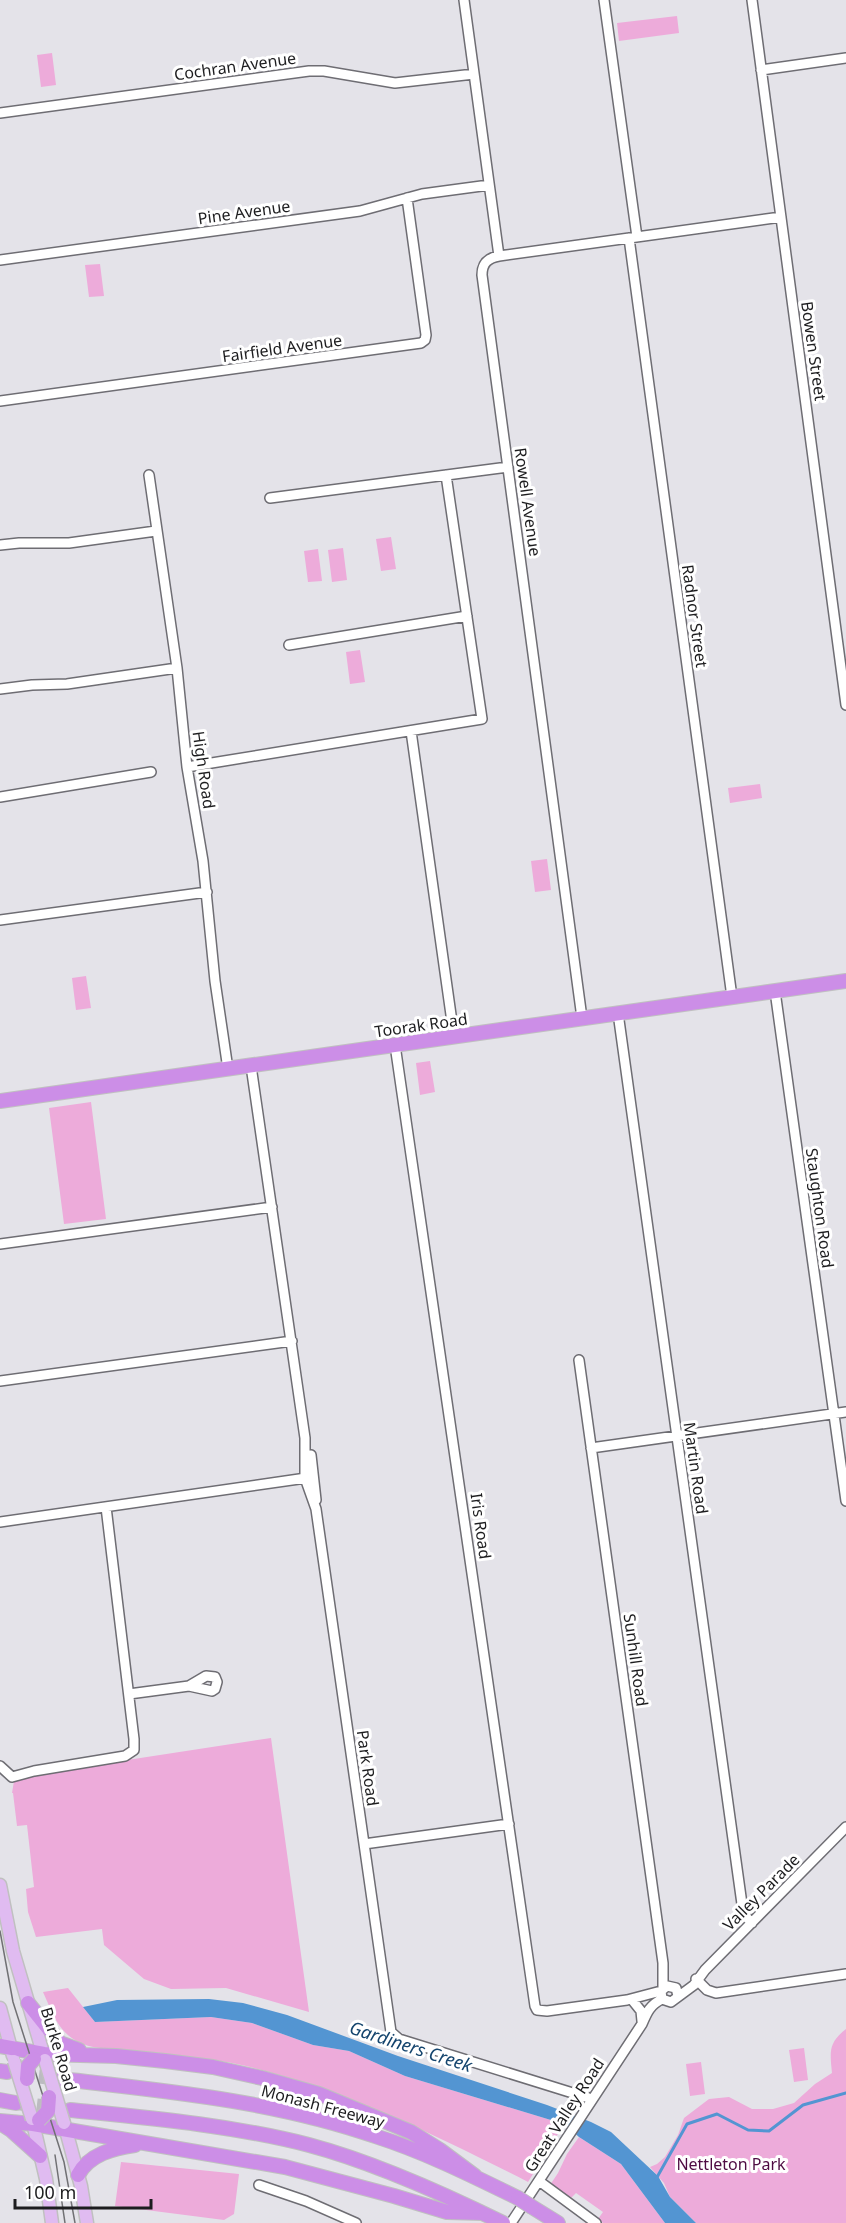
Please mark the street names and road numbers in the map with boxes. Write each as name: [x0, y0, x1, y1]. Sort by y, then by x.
street label: Cochran Avenue: [173, 47, 297, 85]
street label: Pine Avenue: [196, 195, 292, 229]
street label: Bowen Street: [796, 300, 832, 402]
street label: Fairfield Avenue: [221, 329, 343, 367]
street label: Rowell Avenue: [509, 446, 547, 558]
street label: Radnor Street: [677, 563, 713, 669]
street label: High Road: [188, 730, 220, 810]
street label: Toorak Road: [373, 1008, 469, 1042]
street label: Staughton Road: [801, 1147, 839, 1269]
street label: Martin Road: [679, 1421, 713, 1515]
street label: Iris Road: [465, 1492, 497, 1560]
street label: Sunhill Road: [619, 1612, 653, 1708]
street label: Park Road: [352, 1729, 384, 1807]
street label: Valley Parade: [718, 1849, 804, 1935]
street label: Burke Road: [36, 2004, 82, 2094]
street label: Great Valley Road: [519, 2054, 609, 2176]
street label: Monash Freeway: [259, 2079, 388, 2133]

